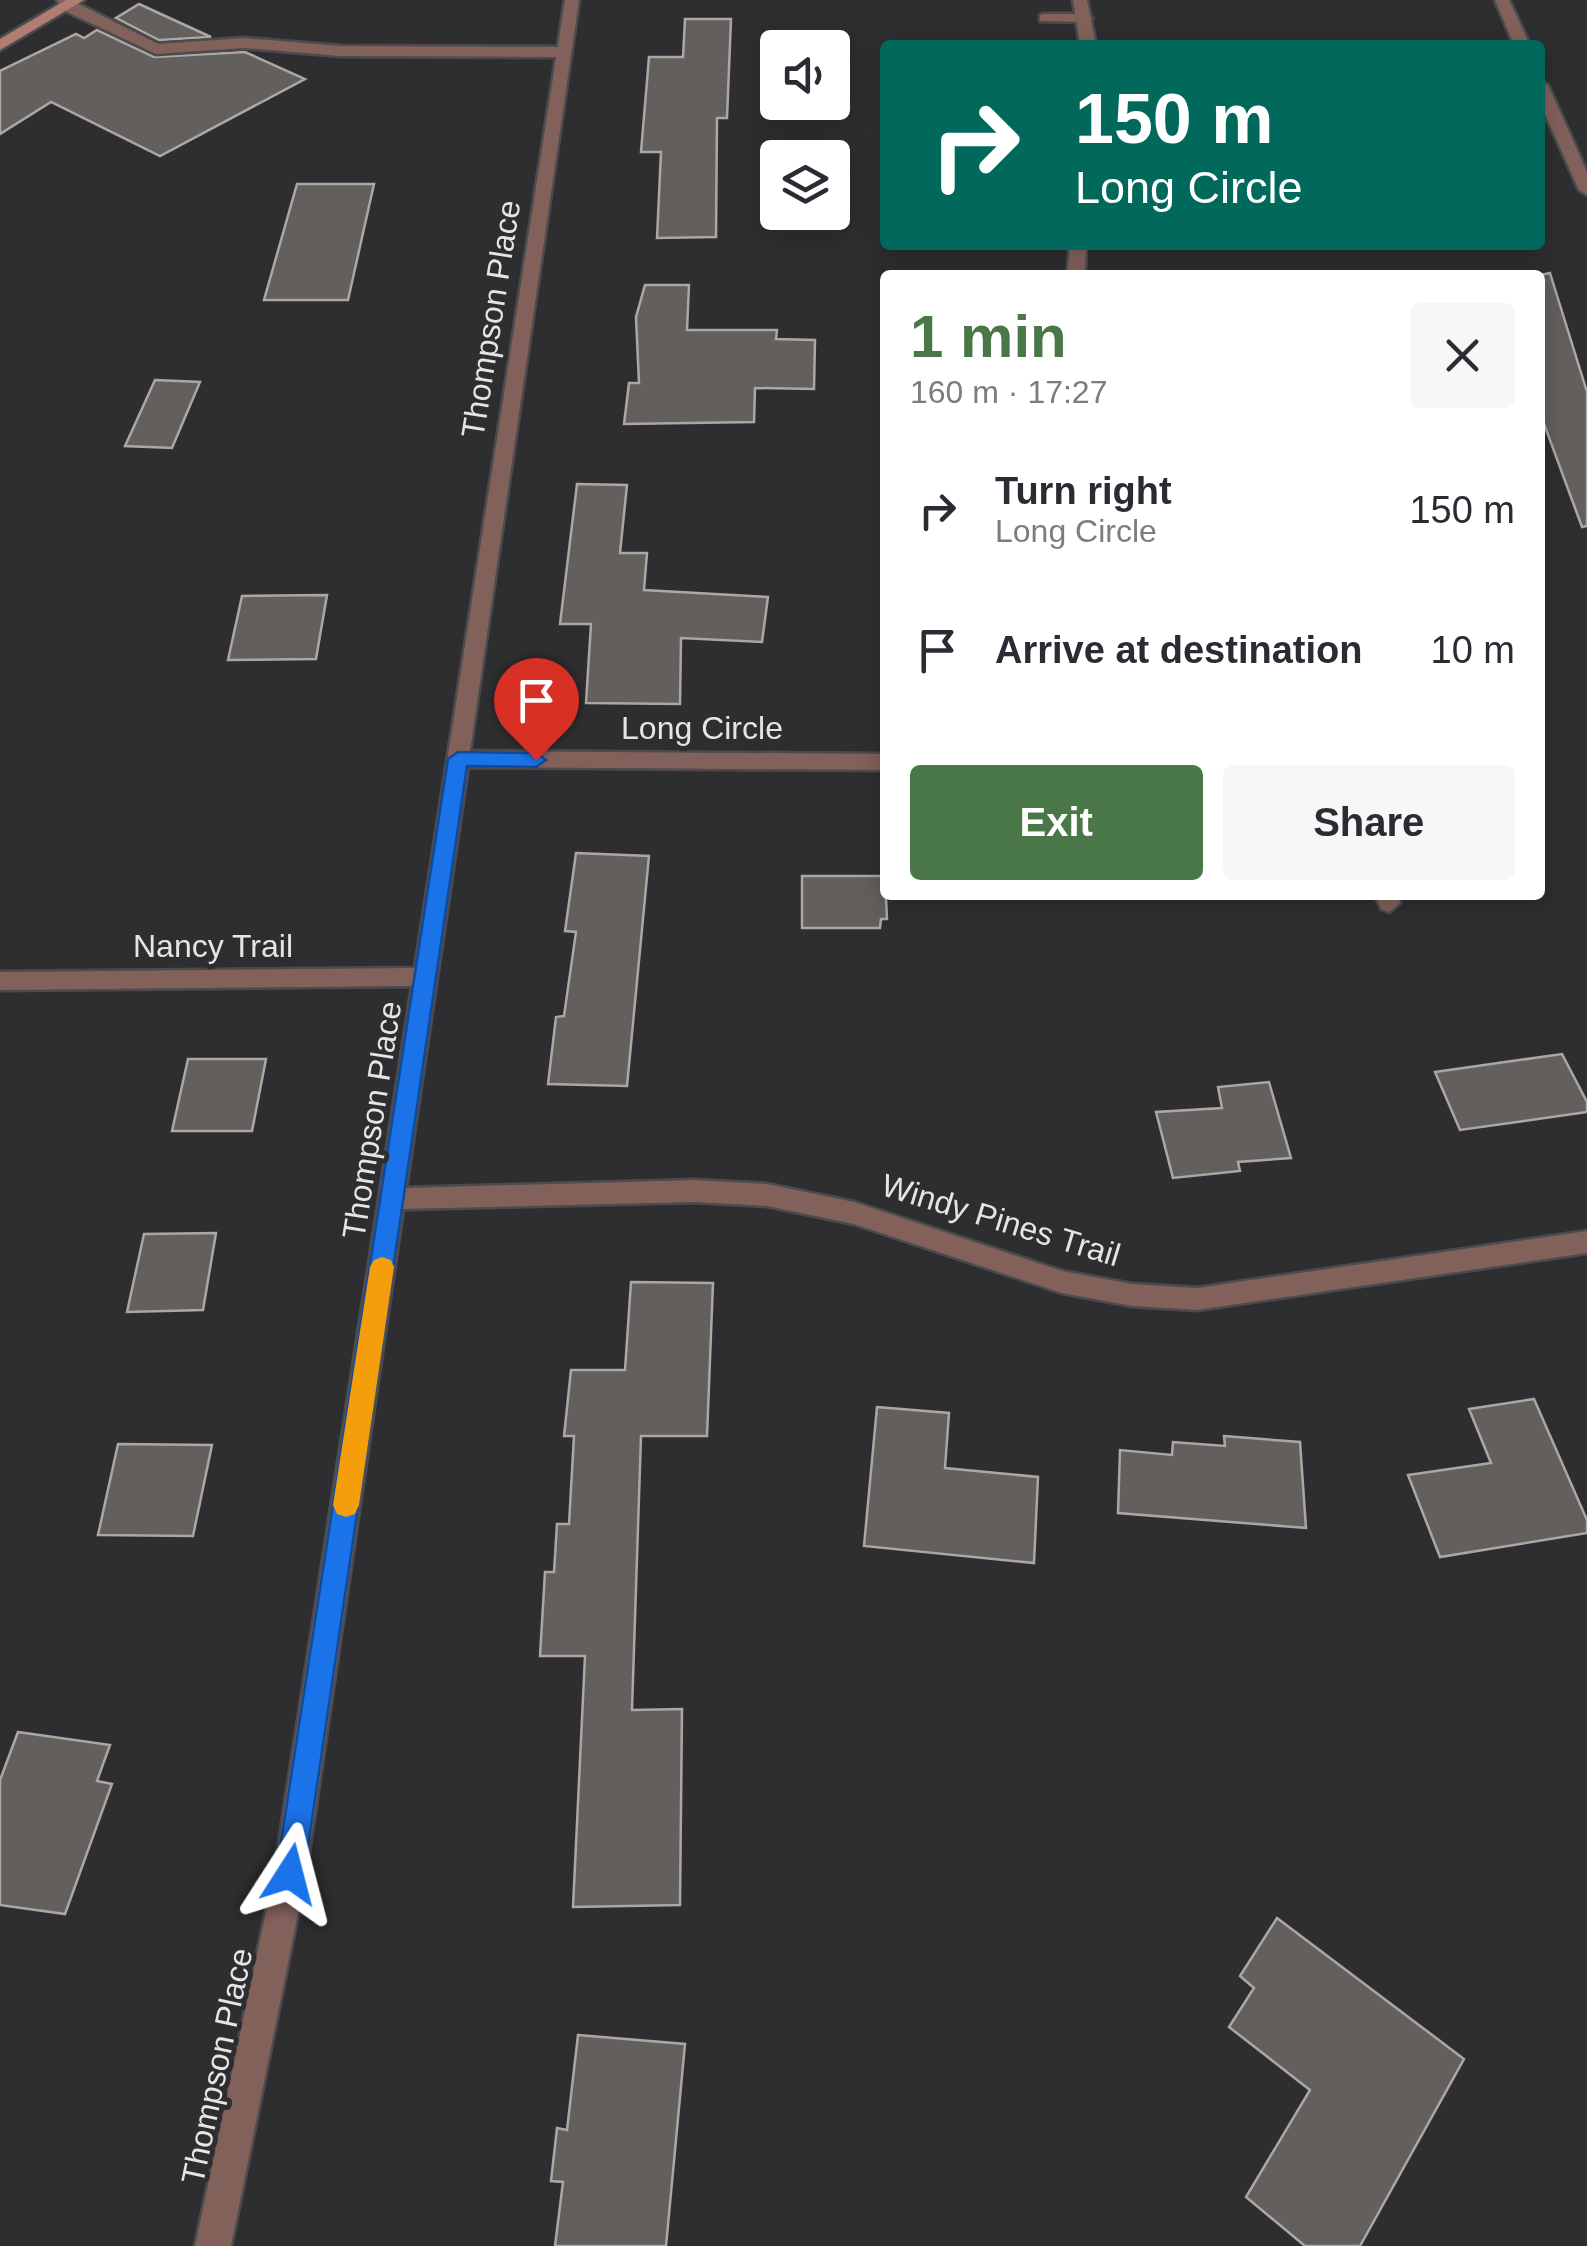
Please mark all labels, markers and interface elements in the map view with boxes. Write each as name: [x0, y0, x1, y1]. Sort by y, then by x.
map controls: [760, 30, 850, 230]
button: sound: [760, 30, 850, 120]
icon: right: [910, 80, 1040, 210]
text: 150 m: [1075, 80, 1273, 158]
button: layers: [760, 140, 850, 230]
text: Long Circle: [1075, 162, 1303, 213]
street label: Thompson Place: [454, 198, 528, 440]
text: 1 min: [910, 303, 1067, 370]
button: close: [1410, 303, 1515, 408]
text: 160 m · 17:27: [910, 374, 1107, 410]
text: Turn right: [995, 470, 1172, 512]
icon: right: [910, 483, 965, 538]
text: 150 m: [1409, 489, 1515, 531]
text: Long Circle: [995, 513, 1157, 549]
icon: arrive: [910, 623, 965, 678]
text: Arrive at destination: [995, 629, 1362, 671]
text: 10 m: [1431, 629, 1515, 671]
pin: [494, 658, 579, 761]
icon: arrive: [509, 673, 564, 728]
street label: Long Circle: [621, 710, 783, 746]
button: Exit: [910, 765, 1203, 880]
button: Share: [1223, 765, 1515, 880]
street label: Nancy Trail: [133, 928, 293, 964]
street label: Thompson Place: [335, 999, 409, 1241]
street label: Windy Pines Trail: [878, 1167, 1124, 1273]
position arrow: [238, 1822, 342, 1926]
street label: Thompson Place: [174, 1945, 260, 2187]

